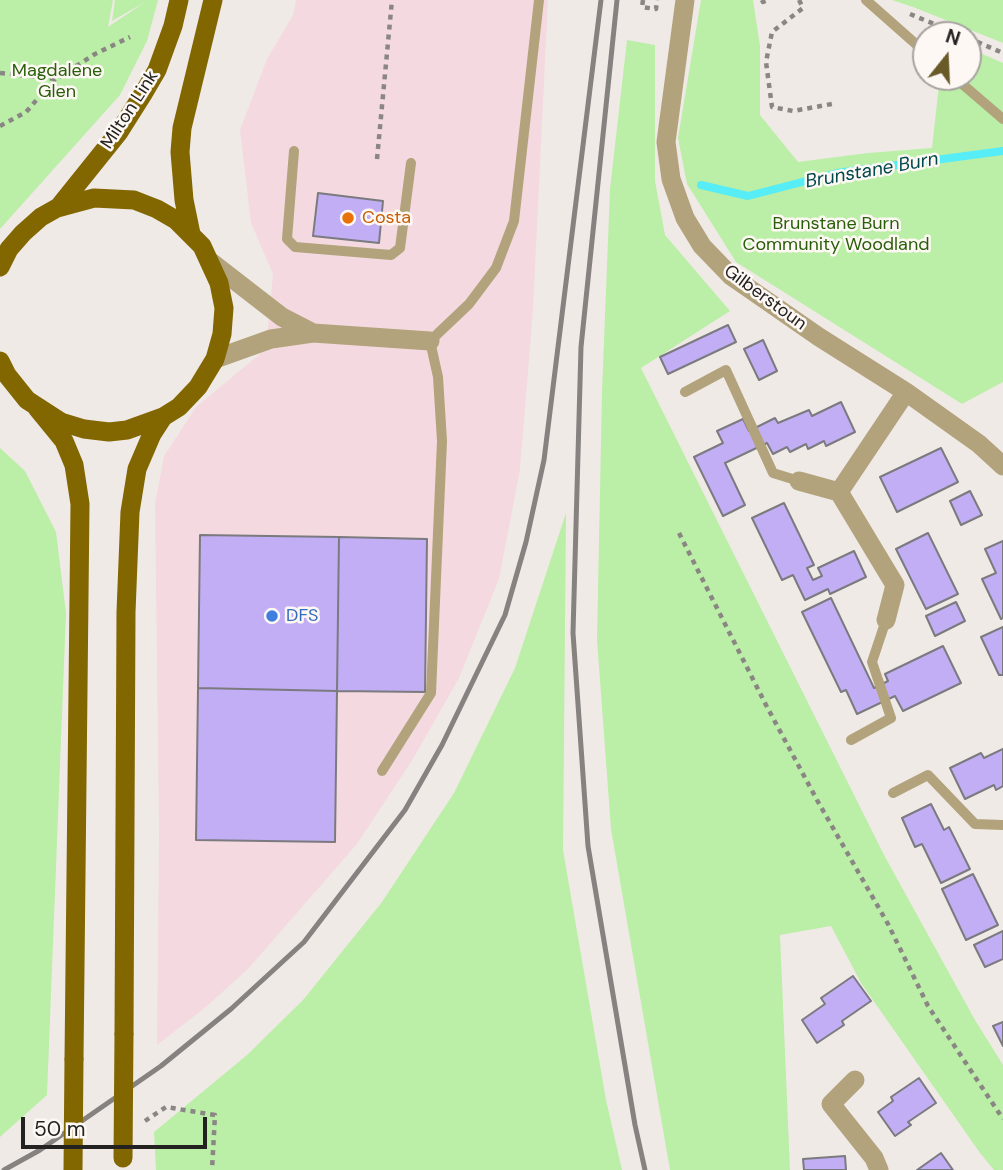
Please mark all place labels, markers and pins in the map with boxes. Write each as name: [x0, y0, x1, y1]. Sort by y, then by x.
place label: Costa: [362, 207, 411, 229]
marker: Costa: [340, 210, 356, 226]
place label: DFS: [286, 605, 318, 627]
marker: DFS: [264, 608, 280, 624]

